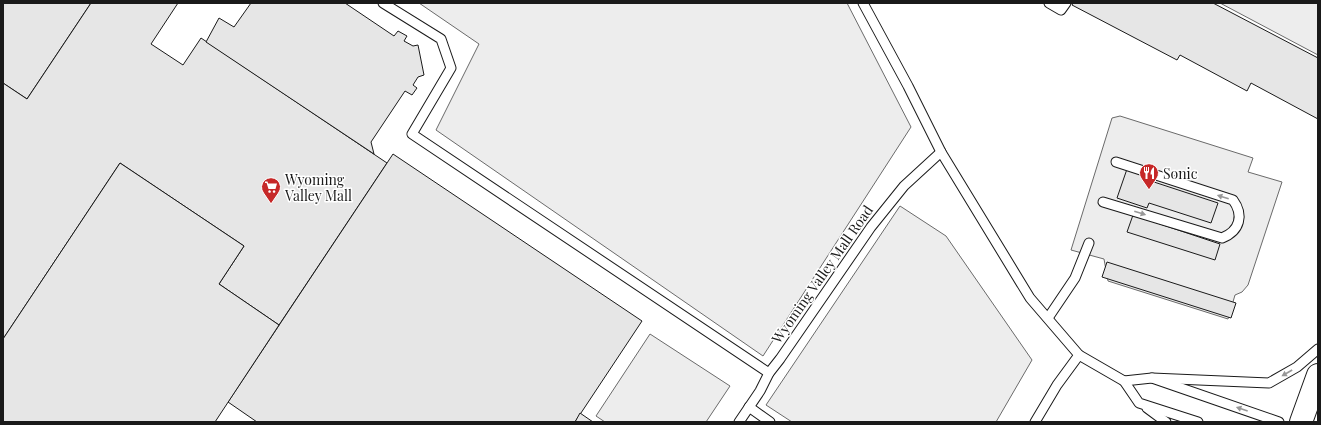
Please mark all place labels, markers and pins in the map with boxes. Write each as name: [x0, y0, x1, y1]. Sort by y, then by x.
restaurant icon: Sonic: [1138, 162, 1160, 190]
place label: Sonic: [1163, 164, 1198, 183]
place label: Wyoming Valley Mall: [284, 170, 352, 205]
supermarket icon: Wyoming Valley Mall: [260, 176, 282, 204]

